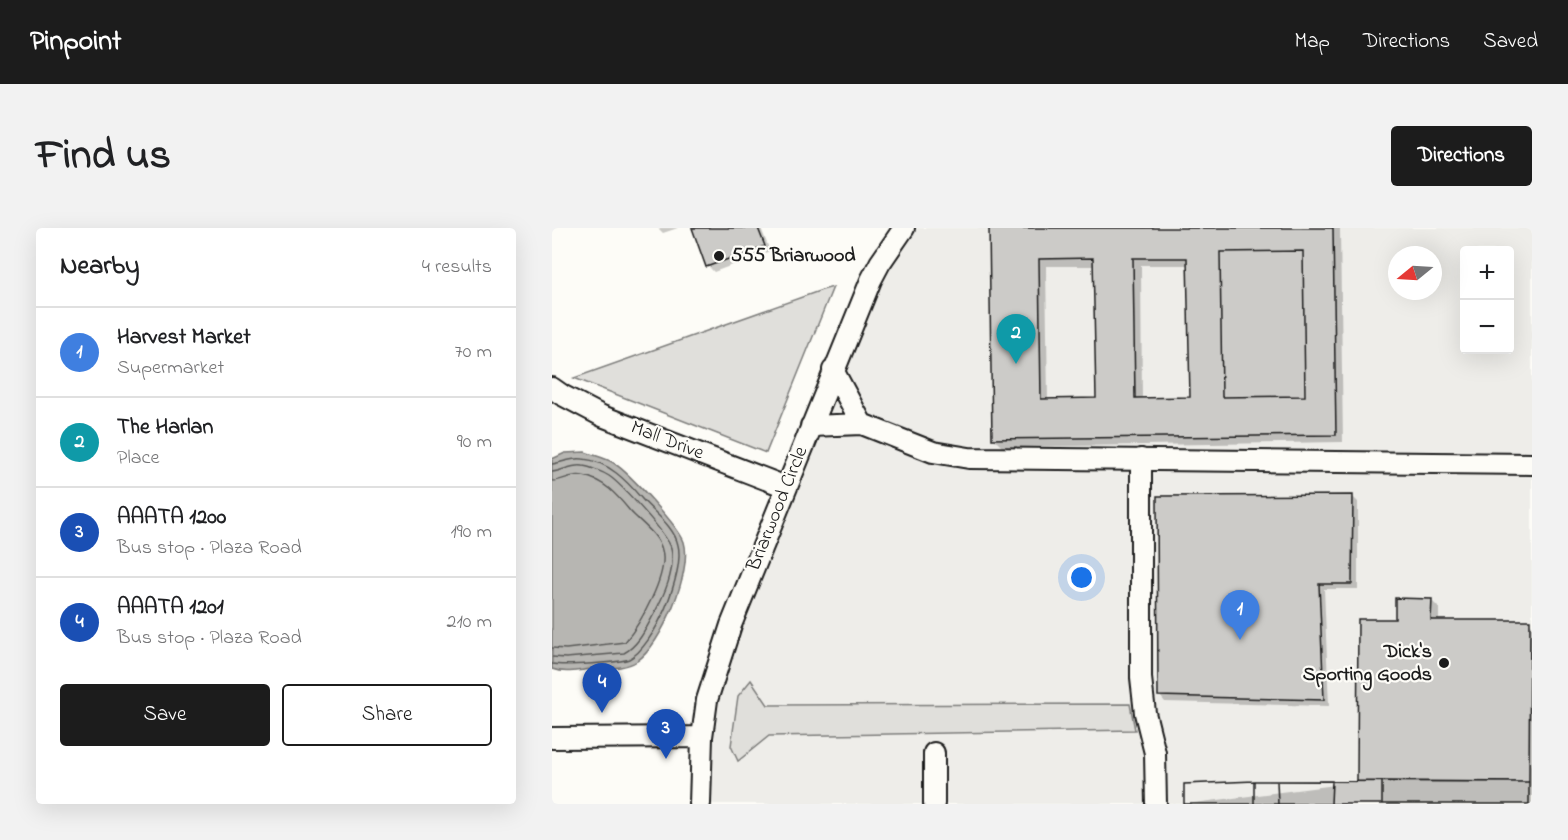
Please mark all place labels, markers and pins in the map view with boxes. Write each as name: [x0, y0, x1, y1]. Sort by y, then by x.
place label: 555 Briarwood: [731, 242, 856, 271]
marker: 555 Briarwood: [712, 249, 726, 263]
pin: 2: [996, 314, 1036, 364]
pin: 1: [1220, 590, 1260, 640]
place label: Dick's Sporting Goods: [1303, 638, 1432, 691]
marker: Dick's Sporting Goods: [1437, 656, 1451, 670]
pin: 4: [583, 664, 622, 713]
pin: 3: [646, 710, 686, 759]

